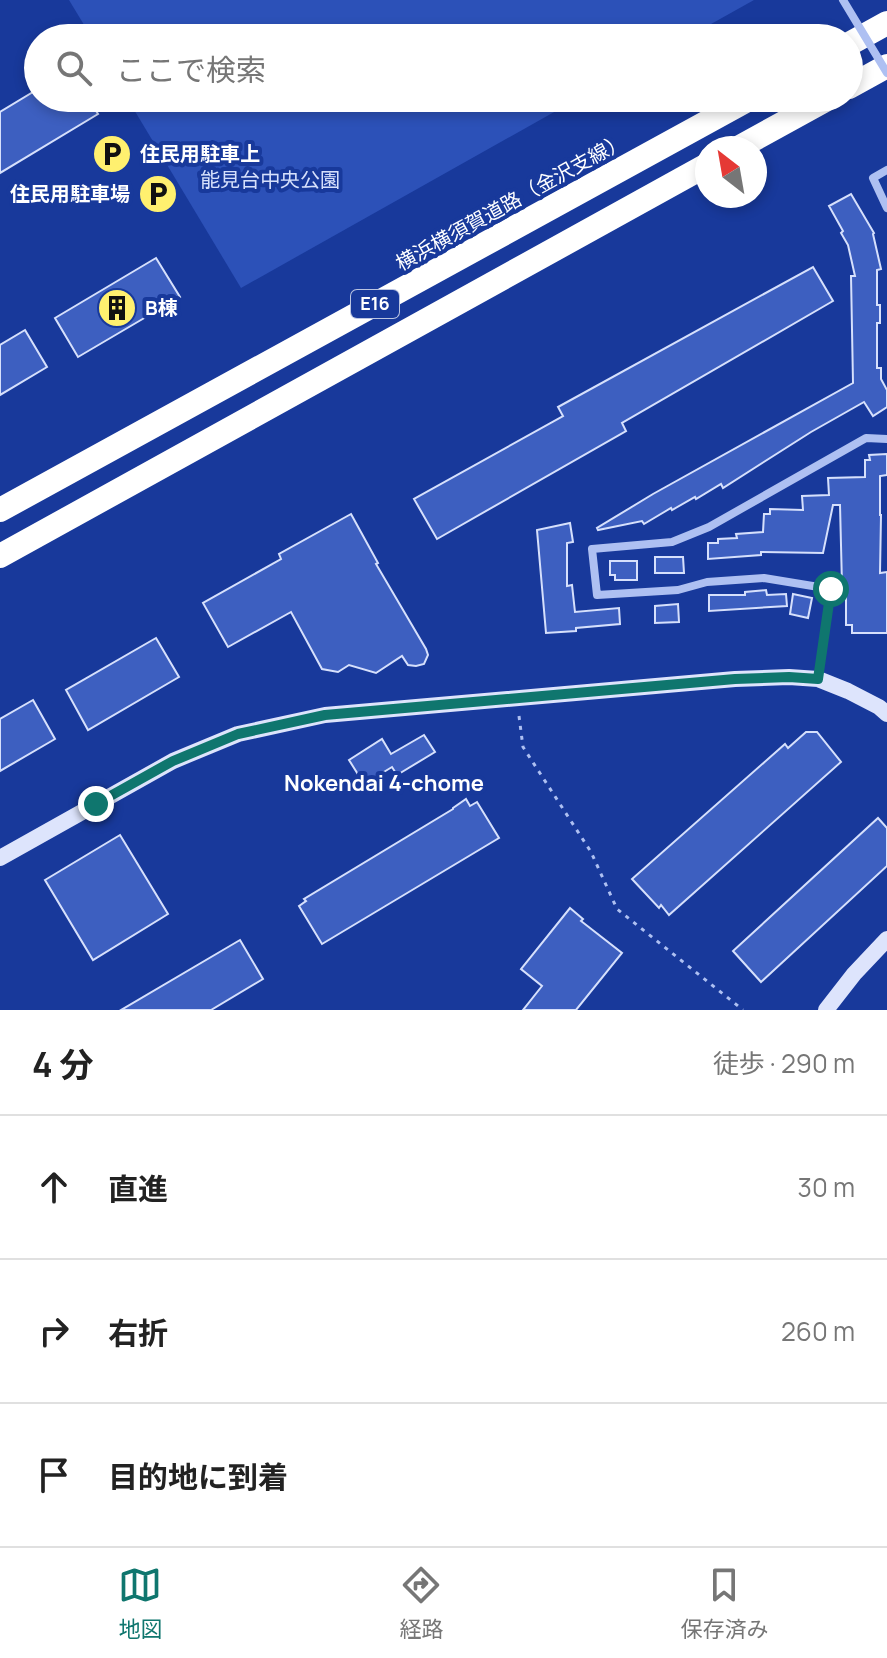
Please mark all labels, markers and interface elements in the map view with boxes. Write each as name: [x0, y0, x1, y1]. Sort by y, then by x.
search box: [24, 24, 863, 112]
icon: search: [52, 46, 96, 90]
text: ここで検索: [116, 49, 266, 90]
street label: 横浜横須賀道路（金沢支線）: [391, 127, 631, 276]
parking icon: 住民用駐車上: [91, 133, 133, 175]
north arrow: [695, 136, 767, 208]
place label: 住民用駐車上: [140, 140, 260, 167]
park label: 能見台中央公園: [200, 166, 340, 193]
parking icon: 住民用駐車場: [137, 173, 179, 215]
place label: 住民用駐車場: [10, 180, 130, 207]
building icon: B棟: [96, 287, 138, 329]
road number: E16: [351, 290, 399, 318]
place label: B棟: [145, 294, 178, 321]
route start: [813, 571, 849, 607]
district label: Nokendai 4-chome: [284, 768, 484, 798]
route end: [78, 786, 114, 822]
text: 4 分: [32, 1041, 94, 1087]
text: 徒歩 · 290 m: [713, 1045, 855, 1081]
icon: ahead: [32, 1165, 76, 1209]
text: 直進: [108, 1168, 168, 1209]
text: 30 m: [798, 1169, 855, 1205]
icon: right: [32, 1309, 76, 1353]
text: 右折: [108, 1312, 168, 1353]
text: 260 m: [781, 1313, 855, 1349]
icon: arrive: [32, 1453, 76, 1497]
text: 目的地に到着: [108, 1456, 288, 1497]
tab: 地図: [118, 1563, 163, 1644]
tab: 経路: [399, 1563, 444, 1644]
tab: 保存済み: [680, 1563, 769, 1644]

